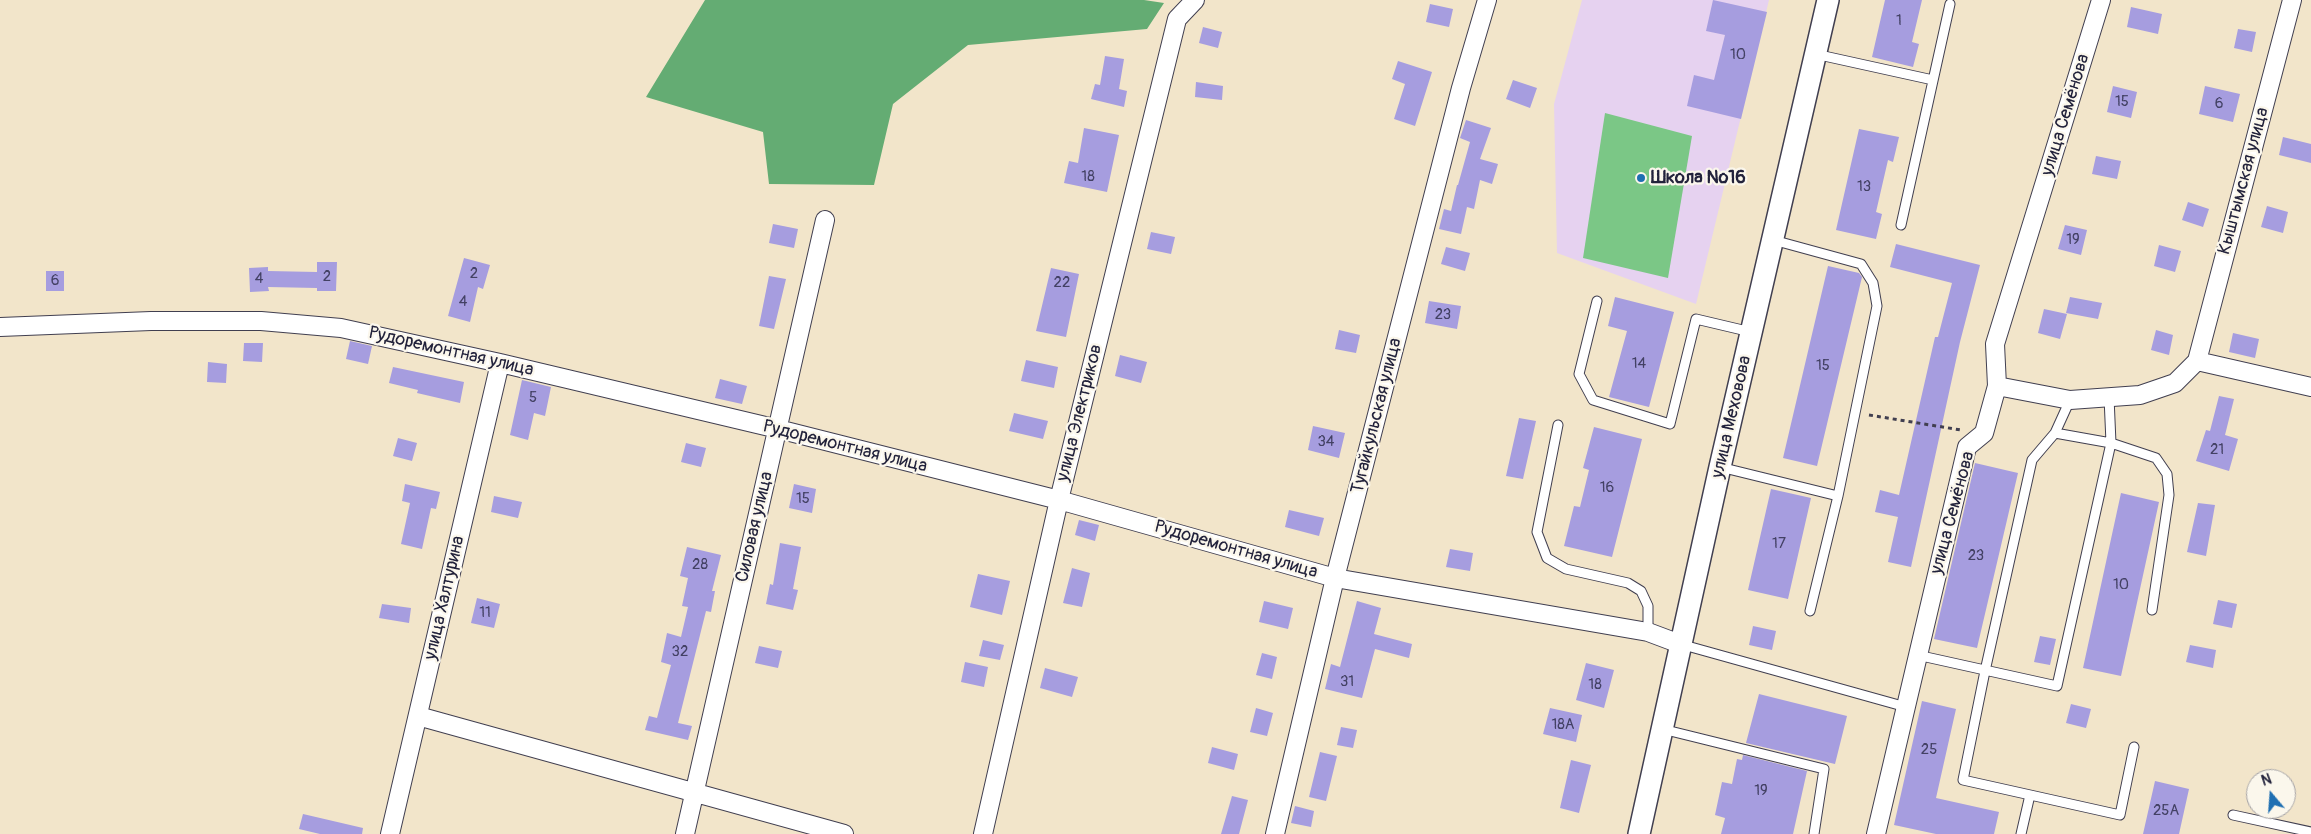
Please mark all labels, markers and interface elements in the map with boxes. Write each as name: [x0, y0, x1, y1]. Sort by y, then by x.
house number: 1: [1896, 12, 1902, 30]
house number: 10: [1730, 46, 1746, 64]
street label: улица Семёнова: [2037, 52, 2095, 178]
house number: 15: [2115, 93, 2129, 111]
house number: 6: [2215, 95, 2223, 113]
street label: Кыштымская улица: [2214, 105, 2274, 257]
place label: Школа №16: [1651, 167, 1746, 189]
house number: 18: [1081, 168, 1095, 186]
marker: Школа №16: [1635, 172, 1647, 184]
house number: 13: [1857, 178, 1871, 196]
house number: 19: [2066, 231, 2080, 249]
house number: 2: [470, 265, 478, 283]
house number: 2: [323, 268, 331, 286]
house number: 4: [255, 270, 263, 288]
house number: 6: [51, 272, 59, 290]
house number: 22: [1054, 274, 1070, 292]
house number: 4: [459, 293, 467, 311]
house number: 23: [1435, 306, 1451, 324]
street label: Рудоремонтная улица: [366, 323, 536, 381]
street label: Тугайкульская улица: [1347, 336, 1407, 496]
street label: улица Электриков: [1053, 342, 1107, 484]
street label: улица Меховова: [1707, 354, 1757, 480]
house number: 14: [1632, 355, 1646, 373]
house number: 15: [1816, 357, 1830, 375]
house number: 5: [529, 389, 537, 407]
street label: Рудоремонтная улица: [761, 416, 929, 478]
house number: 34: [1317, 433, 1335, 451]
house number: 21: [2210, 441, 2224, 459]
street label: улица Семёнова: [1926, 449, 1980, 577]
street label: Силовая улица: [732, 470, 778, 584]
house number: 16: [1600, 479, 1614, 497]
house number: 15: [796, 490, 810, 508]
street label: Рудоремонтная улица: [1152, 516, 1320, 584]
street label: улица Халтурина: [420, 534, 470, 662]
house number: 17: [1772, 535, 1786, 553]
house number: 23: [1968, 547, 1984, 565]
house number: 28: [692, 556, 708, 574]
house number: 10: [2113, 576, 2129, 594]
house number: 11: [479, 604, 491, 622]
house number: 32: [672, 643, 688, 661]
house number: 31: [1340, 673, 1354, 691]
house number: 18: [1588, 676, 1602, 694]
house number: 18А: [1551, 716, 1575, 734]
house number: 25: [1921, 741, 1937, 759]
north arrow: [2246, 769, 2296, 819]
text: N: [2259, 771, 2274, 790]
house number: 19: [1754, 782, 1768, 800]
house number: 25А: [2153, 802, 2179, 820]

